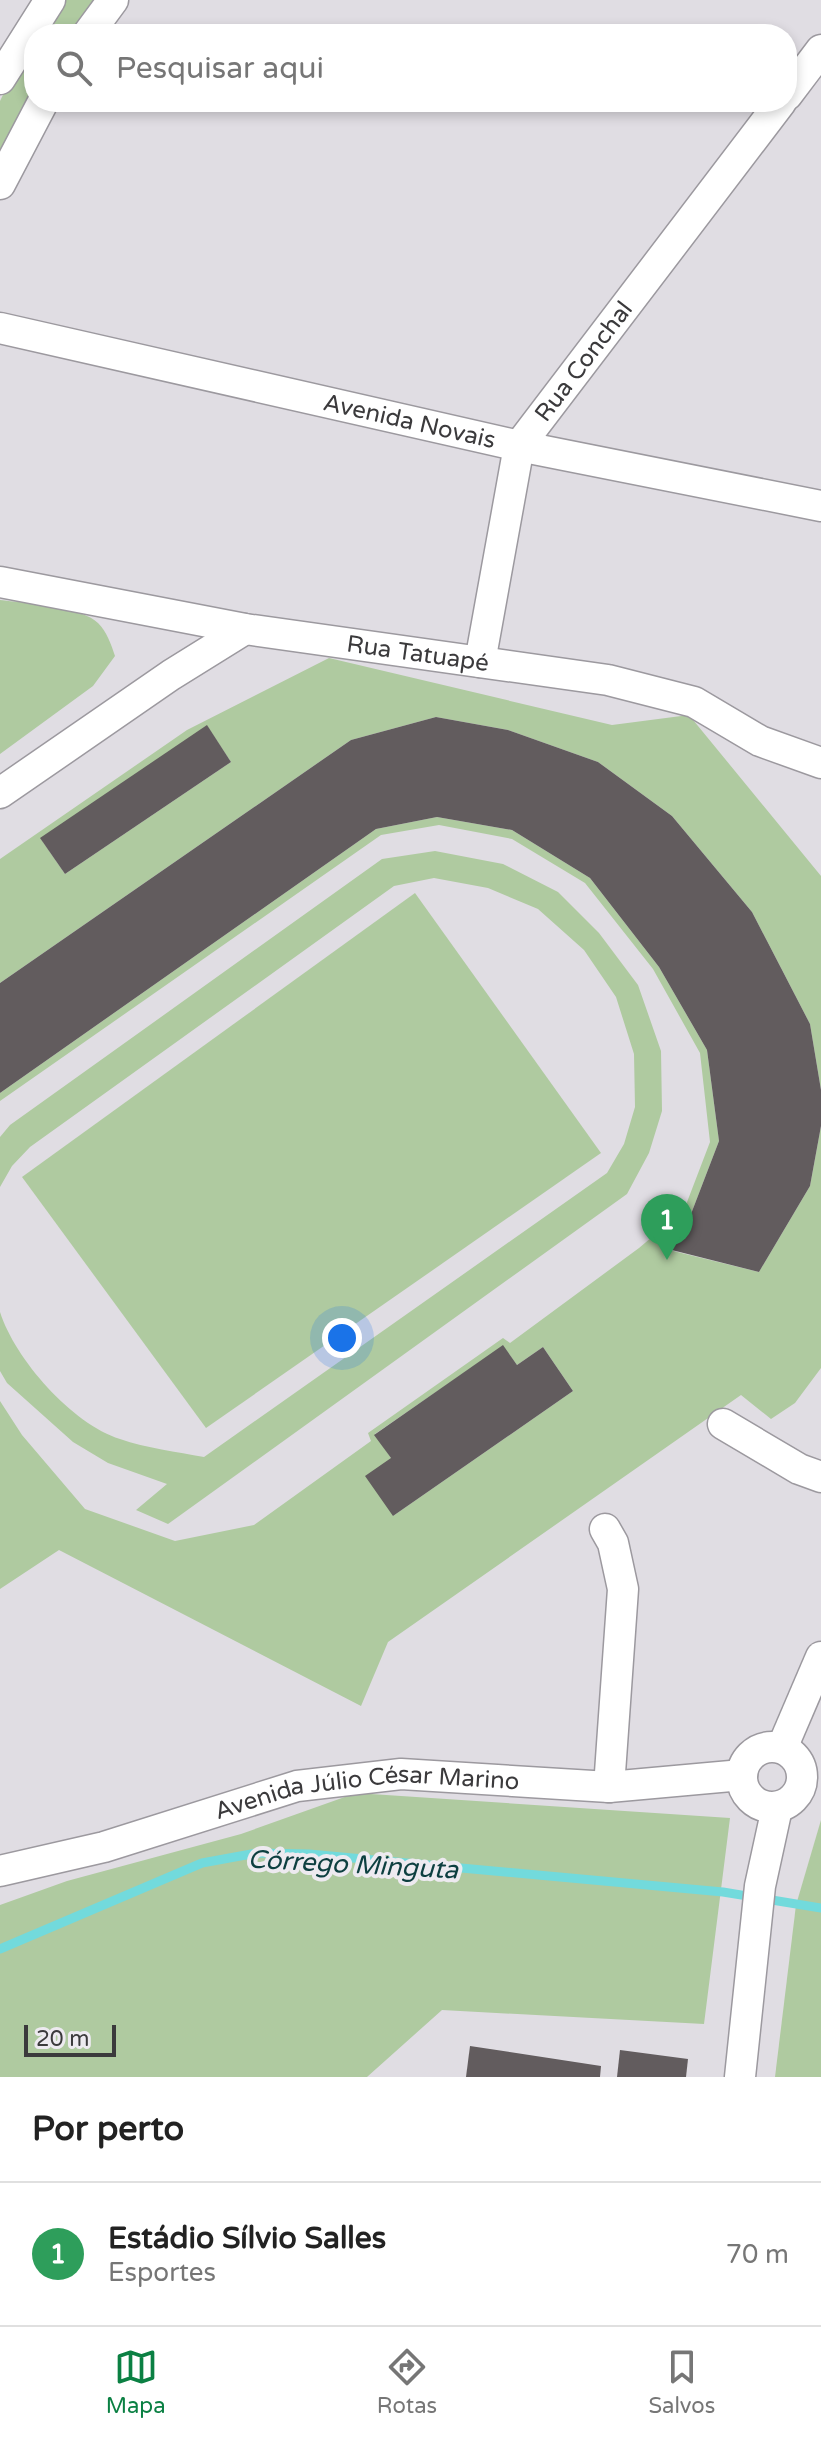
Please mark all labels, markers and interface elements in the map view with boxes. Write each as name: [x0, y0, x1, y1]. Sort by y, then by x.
search box: [24, 24, 797, 112]
icon: search: [52, 46, 96, 90]
text: Pesquisar aqui: [116, 50, 324, 87]
street label: Rua Conchal: [529, 296, 639, 428]
street label: Avenida Novais: [321, 388, 498, 455]
street label: Rua Tatuapé: [345, 629, 491, 678]
pin: 1: [641, 1194, 693, 1260]
your location: [322, 1318, 362, 1358]
street label: Avenida Júlio César Marino: [211, 1760, 520, 1826]
water label: Córrego Minguta: [247, 1844, 460, 1886]
scale bar: [24, 2021, 116, 2057]
text: 20 m: [36, 2026, 90, 2052]
text: Por perto: [32, 2109, 184, 2150]
text: Estádio Sílvio Salles: [108, 2220, 386, 2257]
text: 1: [50, 2239, 66, 2270]
text: 70 m: [726, 2239, 789, 2270]
text: Esportes: [108, 2257, 216, 2288]
tab: Mapa: [106, 2345, 166, 2419]
tab: Rotas: [377, 2345, 437, 2419]
tab: Salvos: [648, 2345, 715, 2419]

